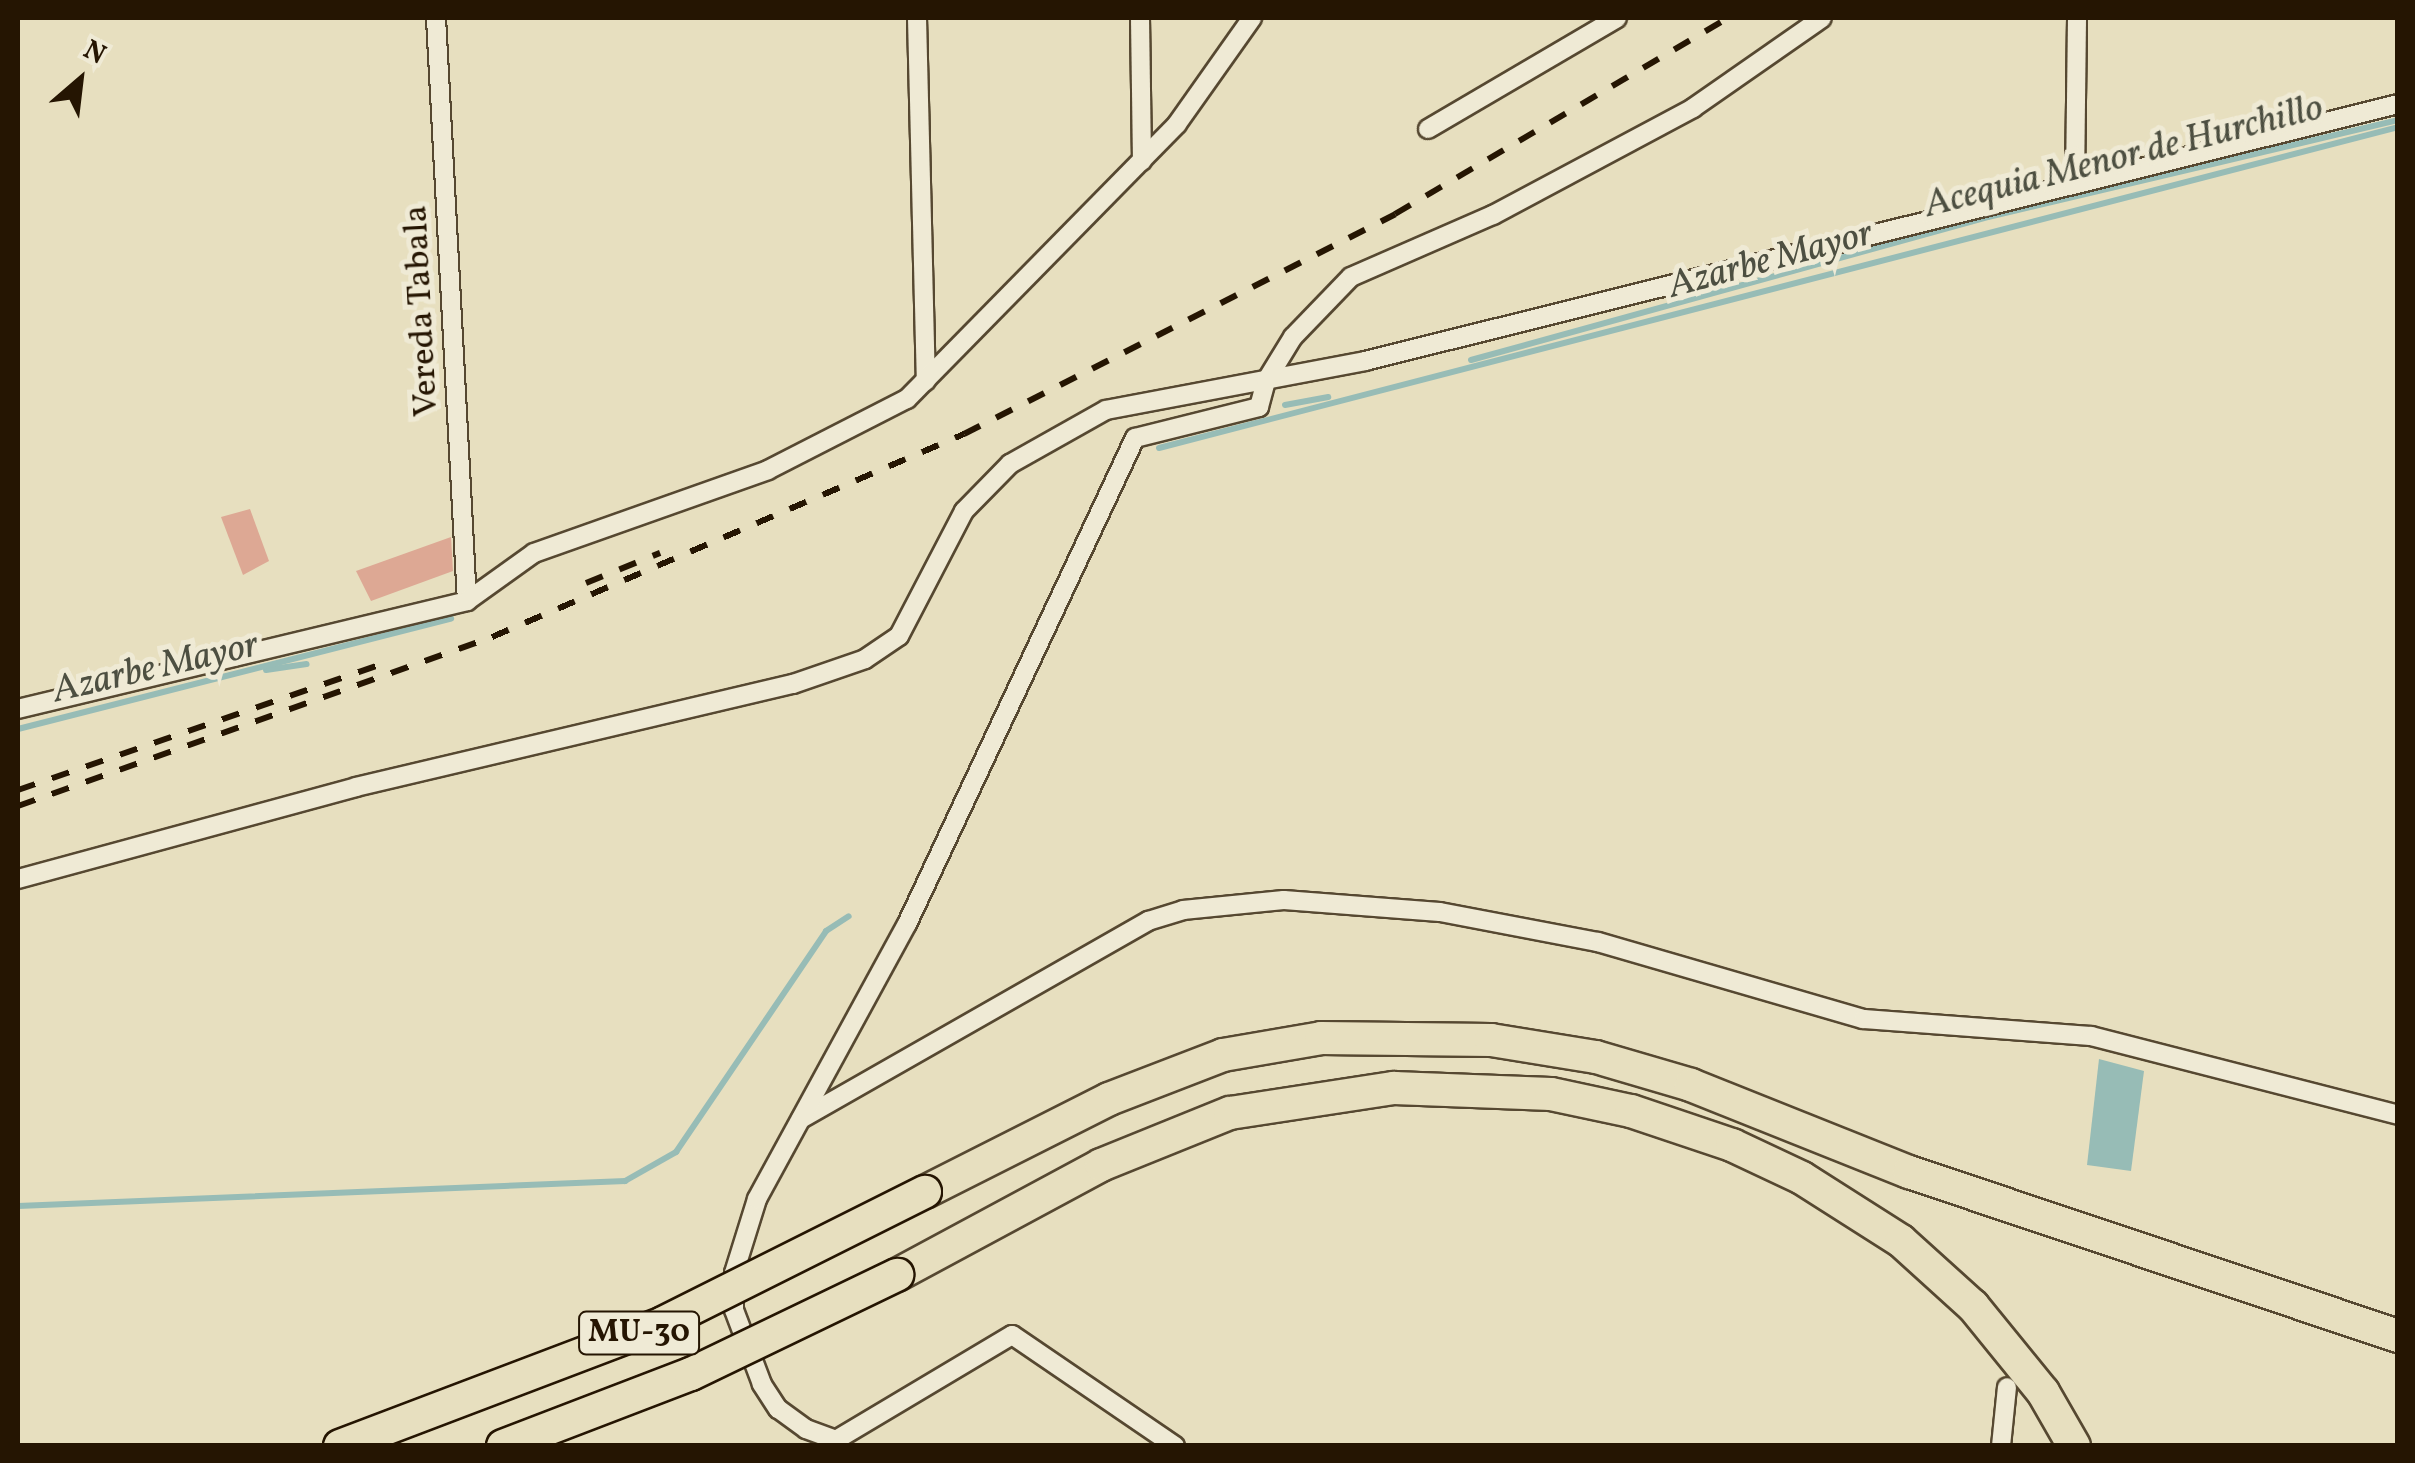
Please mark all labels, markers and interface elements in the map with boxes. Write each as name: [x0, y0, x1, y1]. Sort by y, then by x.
north arrow: [30, 30, 130, 130]
text: N: [76, 31, 112, 75]
water label: Acequia Menor de Hurchillo: [1920, 86, 2328, 230]
street label: Vereda Tabala: [395, 204, 449, 418]
water label: Azarbe Mayor: [1664, 212, 1878, 310]
water label: Azarbe Mayor: [49, 623, 263, 715]
road number: MU-30: [576, 1306, 702, 1360]

